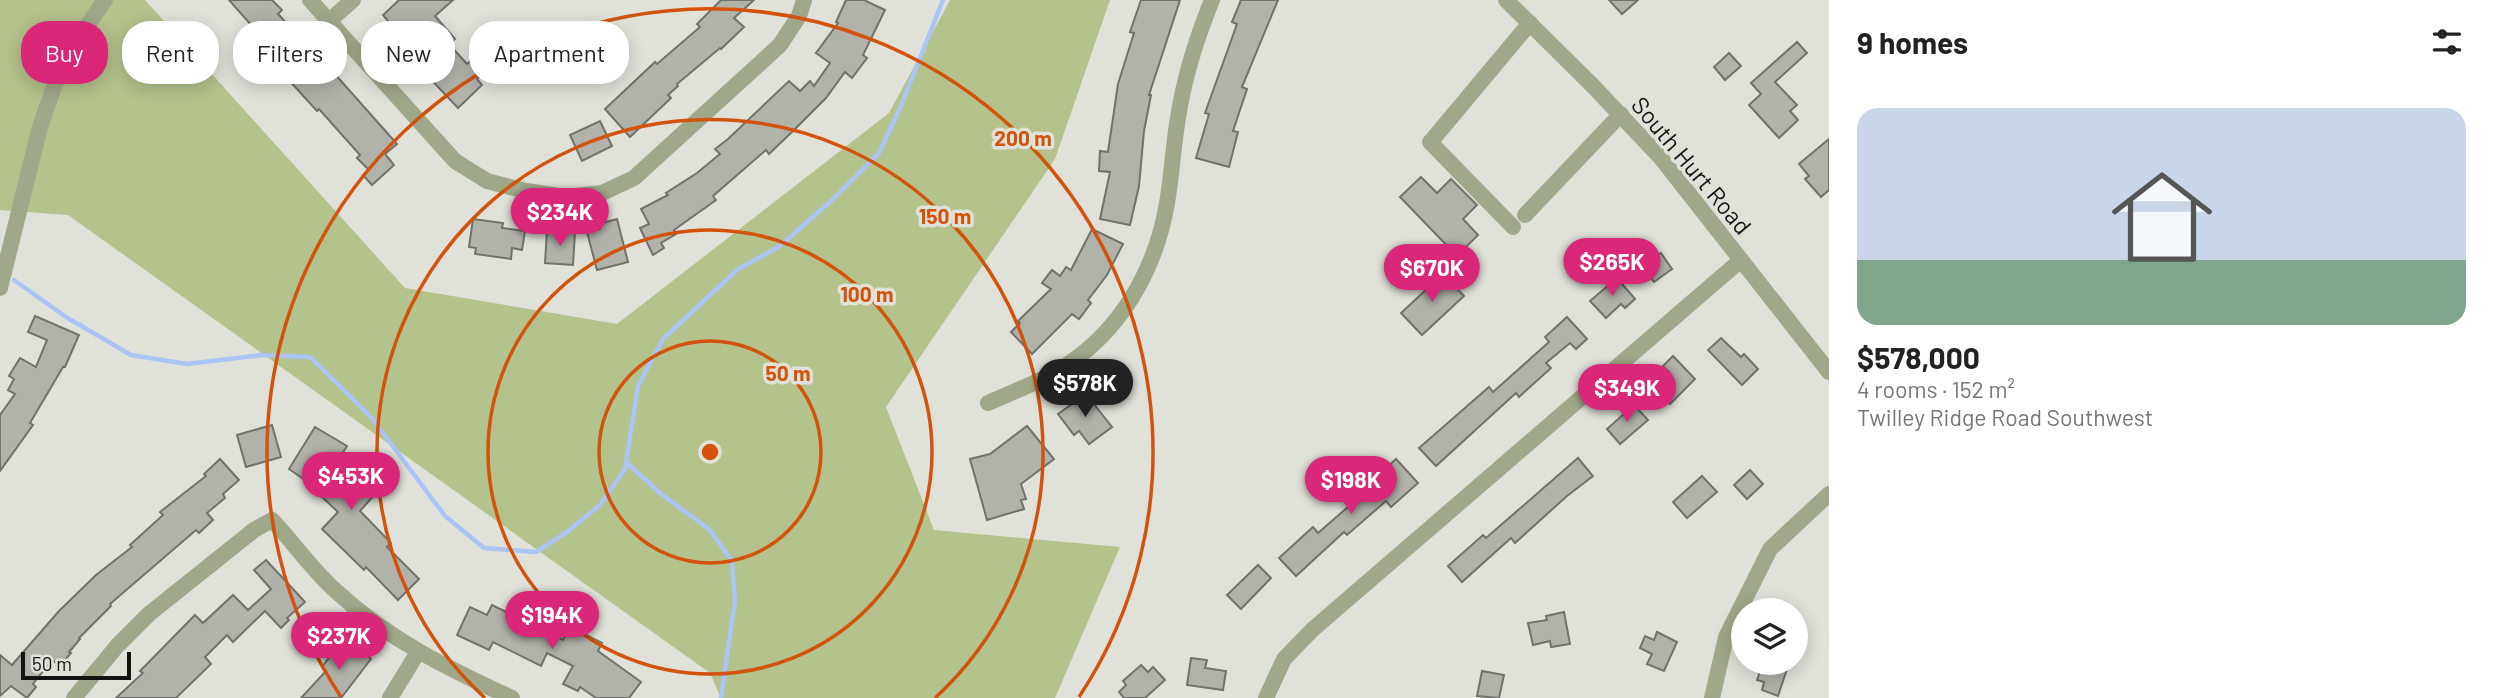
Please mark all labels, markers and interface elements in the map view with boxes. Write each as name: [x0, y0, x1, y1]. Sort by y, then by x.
chip: Buy: [21, 21, 108, 84]
chip: Rent: [122, 21, 219, 84]
chip: Filters: [233, 21, 347, 84]
chip: New: [361, 21, 455, 84]
chip: Apartment: [469, 21, 629, 84]
icon: filters: [2428, 23, 2466, 61]
text: 9 homes: [1857, 24, 1968, 60]
street label: South Hurt Road: [1626, 90, 1758, 240]
text: 200 m: [994, 125, 1052, 150]
icon: home: [2099, 154, 2225, 280]
pin: $234K: [511, 188, 609, 248]
text: $234K: [527, 197, 593, 225]
text: 150 m: [919, 203, 971, 228]
pin: $265K: [1563, 238, 1661, 298]
pin: $670K: [1383, 244, 1481, 304]
text: $265K: [1579, 247, 1645, 275]
text: $670K: [1400, 253, 1464, 281]
text: 100 m: [840, 281, 894, 306]
text: $578,000: [1857, 339, 1980, 375]
text: 50 m: [765, 360, 811, 385]
pin: $578K: [1036, 360, 1134, 419]
pin: $349K: [1578, 364, 1676, 424]
text: $578K: [1053, 368, 1117, 396]
text: $349K: [1594, 373, 1660, 401]
text: 4 rooms · 152 m²: [1857, 375, 2015, 403]
text: Twilley Ridge Road Southwest: [1857, 403, 2153, 431]
centre of rings: [698, 440, 722, 464]
pin: $453K: [302, 452, 400, 512]
pin: $198K: [1302, 456, 1400, 516]
text: $453K: [318, 461, 384, 489]
text: $198K: [1321, 465, 1381, 493]
pin: $194K: [503, 592, 601, 651]
map controls: [1731, 598, 1808, 675]
button: layers: [1731, 598, 1808, 675]
text: $194K: [521, 600, 583, 628]
pin: $237K: [290, 612, 388, 672]
text: $237K: [307, 621, 371, 649]
scale bar: [21, 649, 131, 681]
text: 50 m: [32, 652, 72, 675]

